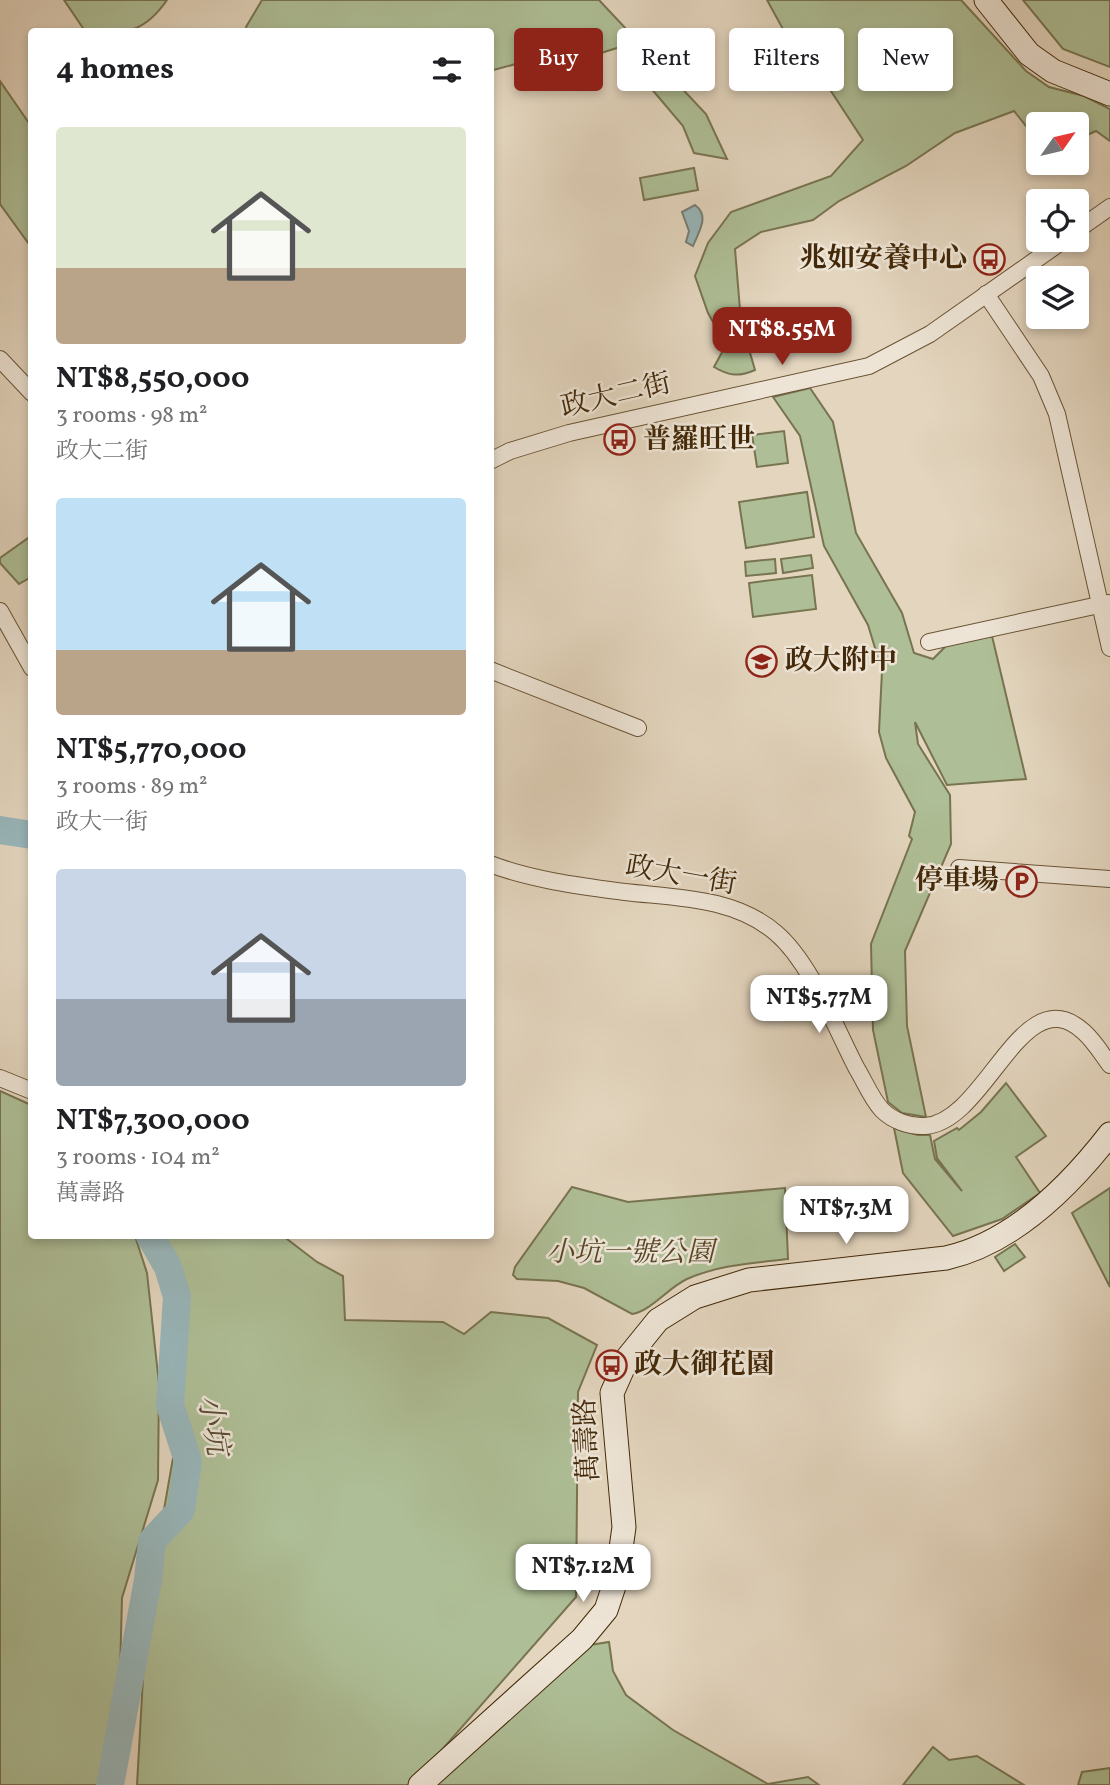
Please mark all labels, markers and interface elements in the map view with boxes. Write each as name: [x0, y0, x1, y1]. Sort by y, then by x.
chip: Buy: [514, 28, 603, 91]
chip: Rent: [617, 28, 715, 91]
chip: Filters: [729, 28, 844, 91]
chip: New: [858, 28, 953, 91]
text: 4 homes: [56, 49, 174, 91]
icon: filters: [428, 51, 466, 89]
north arrow: [1026, 112, 1088, 175]
map controls: [1026, 112, 1089, 329]
icon: home: [198, 173, 324, 299]
button: locate: [1026, 189, 1089, 252]
place label: 兆如安養中心: [799, 240, 967, 279]
bus stop icon: 兆如安養中心: [973, 242, 1007, 276]
button: layers: [1026, 266, 1089, 329]
pin: NT$8.55M: [710, 308, 854, 367]
text: NT$8.55M: [729, 314, 836, 346]
text: NT$8,550,000: [56, 358, 250, 400]
street label: 政大二街: [557, 364, 675, 428]
text: 3 rooms · 98 m²: [56, 400, 208, 432]
place label: 普羅旺世: [643, 421, 755, 460]
bus stop icon: 普羅旺世: [603, 423, 637, 457]
text: 政大二街: [56, 436, 148, 468]
icon: home: [198, 544, 324, 670]
place label: 政大附中: [785, 642, 897, 681]
school or university icon: 政大附中: [745, 644, 779, 678]
text: NT$5,770,000: [56, 729, 247, 771]
text: 3 rooms · 89 m²: [56, 771, 208, 803]
text: 政大一街: [56, 807, 148, 839]
street label: 政大一街: [622, 847, 740, 905]
place label: 停車場: [915, 862, 999, 901]
parking icon: 停車場: [1005, 864, 1039, 898]
icon: home: [198, 915, 324, 1041]
pin: NT$5.77M: [747, 976, 891, 1035]
text: NT$5.77M: [766, 982, 872, 1014]
text: NT$7,300,000: [56, 1100, 250, 1142]
text: 3 rooms · 104 m²: [56, 1142, 220, 1174]
text: 萬壽路: [56, 1178, 125, 1210]
pin: NT$7.3M: [781, 1186, 911, 1246]
text: NT$7.3M: [800, 1193, 892, 1225]
park label: 小坑一號公園: [546, 1234, 718, 1273]
place label: 政大御花園: [634, 1346, 774, 1385]
bus stop icon: 政大御花園: [594, 1348, 628, 1382]
water label: 小坑: [186, 1392, 239, 1462]
street label: 萬壽路: [566, 1397, 610, 1483]
pin: NT$7.12M: [511, 1544, 655, 1604]
text: NT$7.12M: [532, 1551, 634, 1583]

